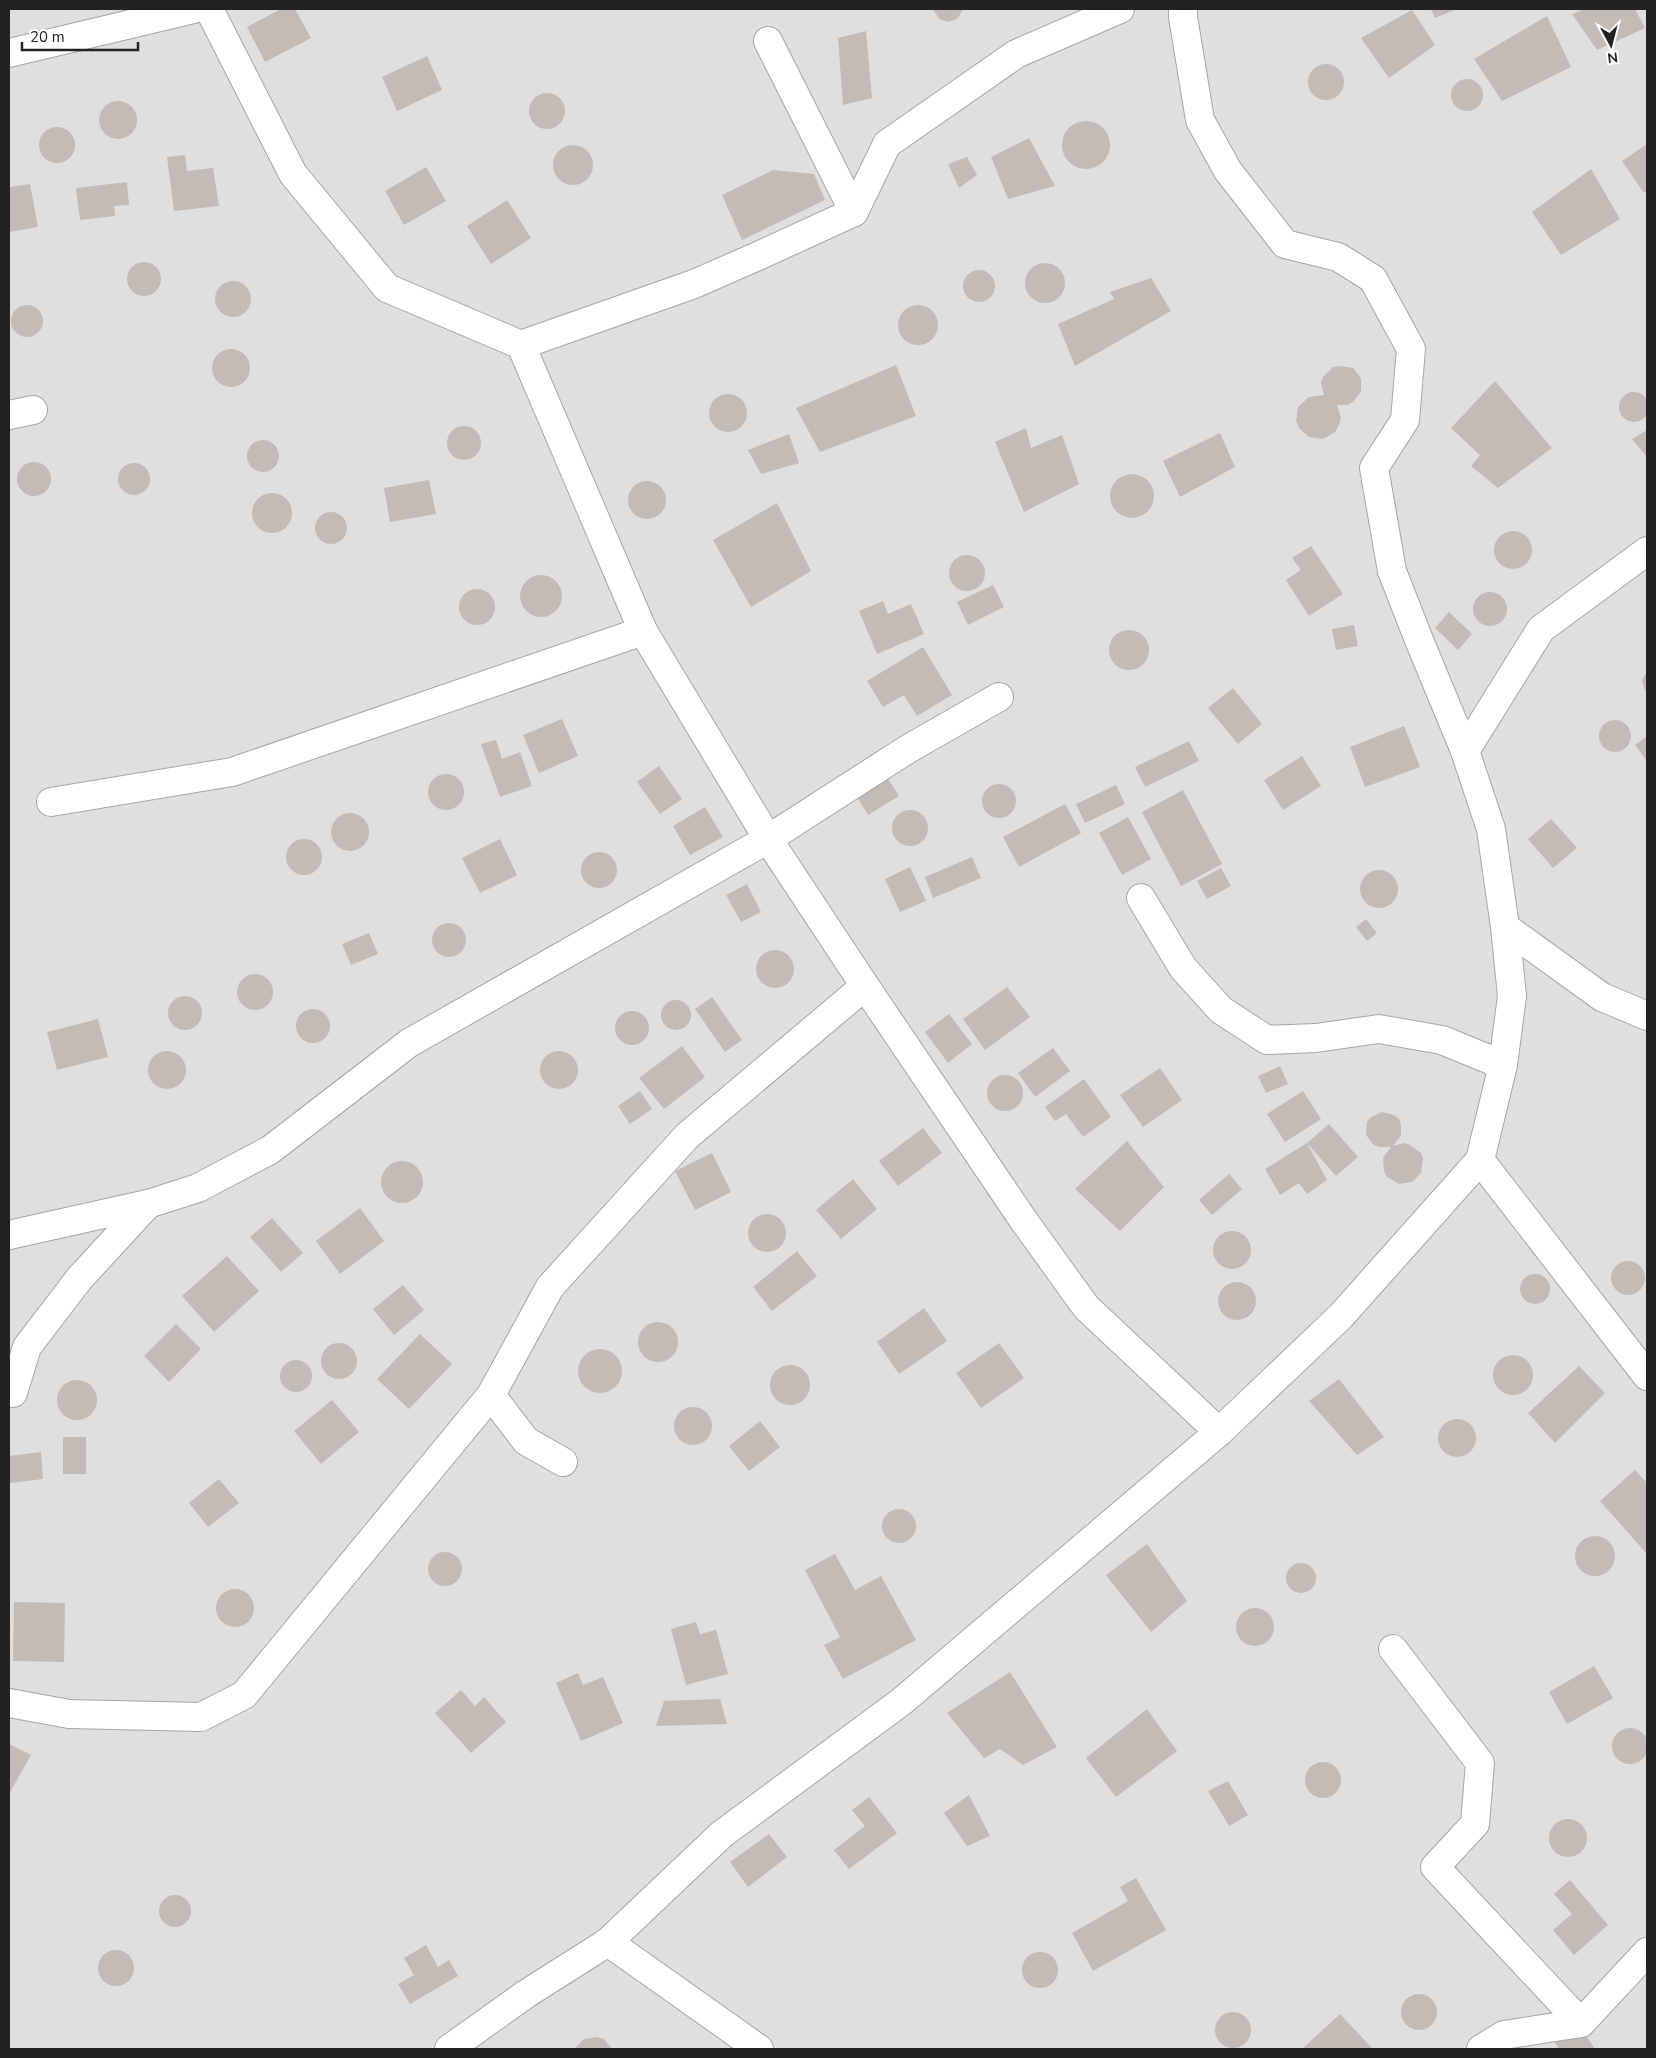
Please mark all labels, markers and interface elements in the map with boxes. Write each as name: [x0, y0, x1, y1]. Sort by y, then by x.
scale bar: [22, 20, 139, 52]
north arrow: [1586, 20, 1636, 70]
text: 20 m: [30, 27, 65, 47]
text: N: [1606, 47, 1619, 67]

